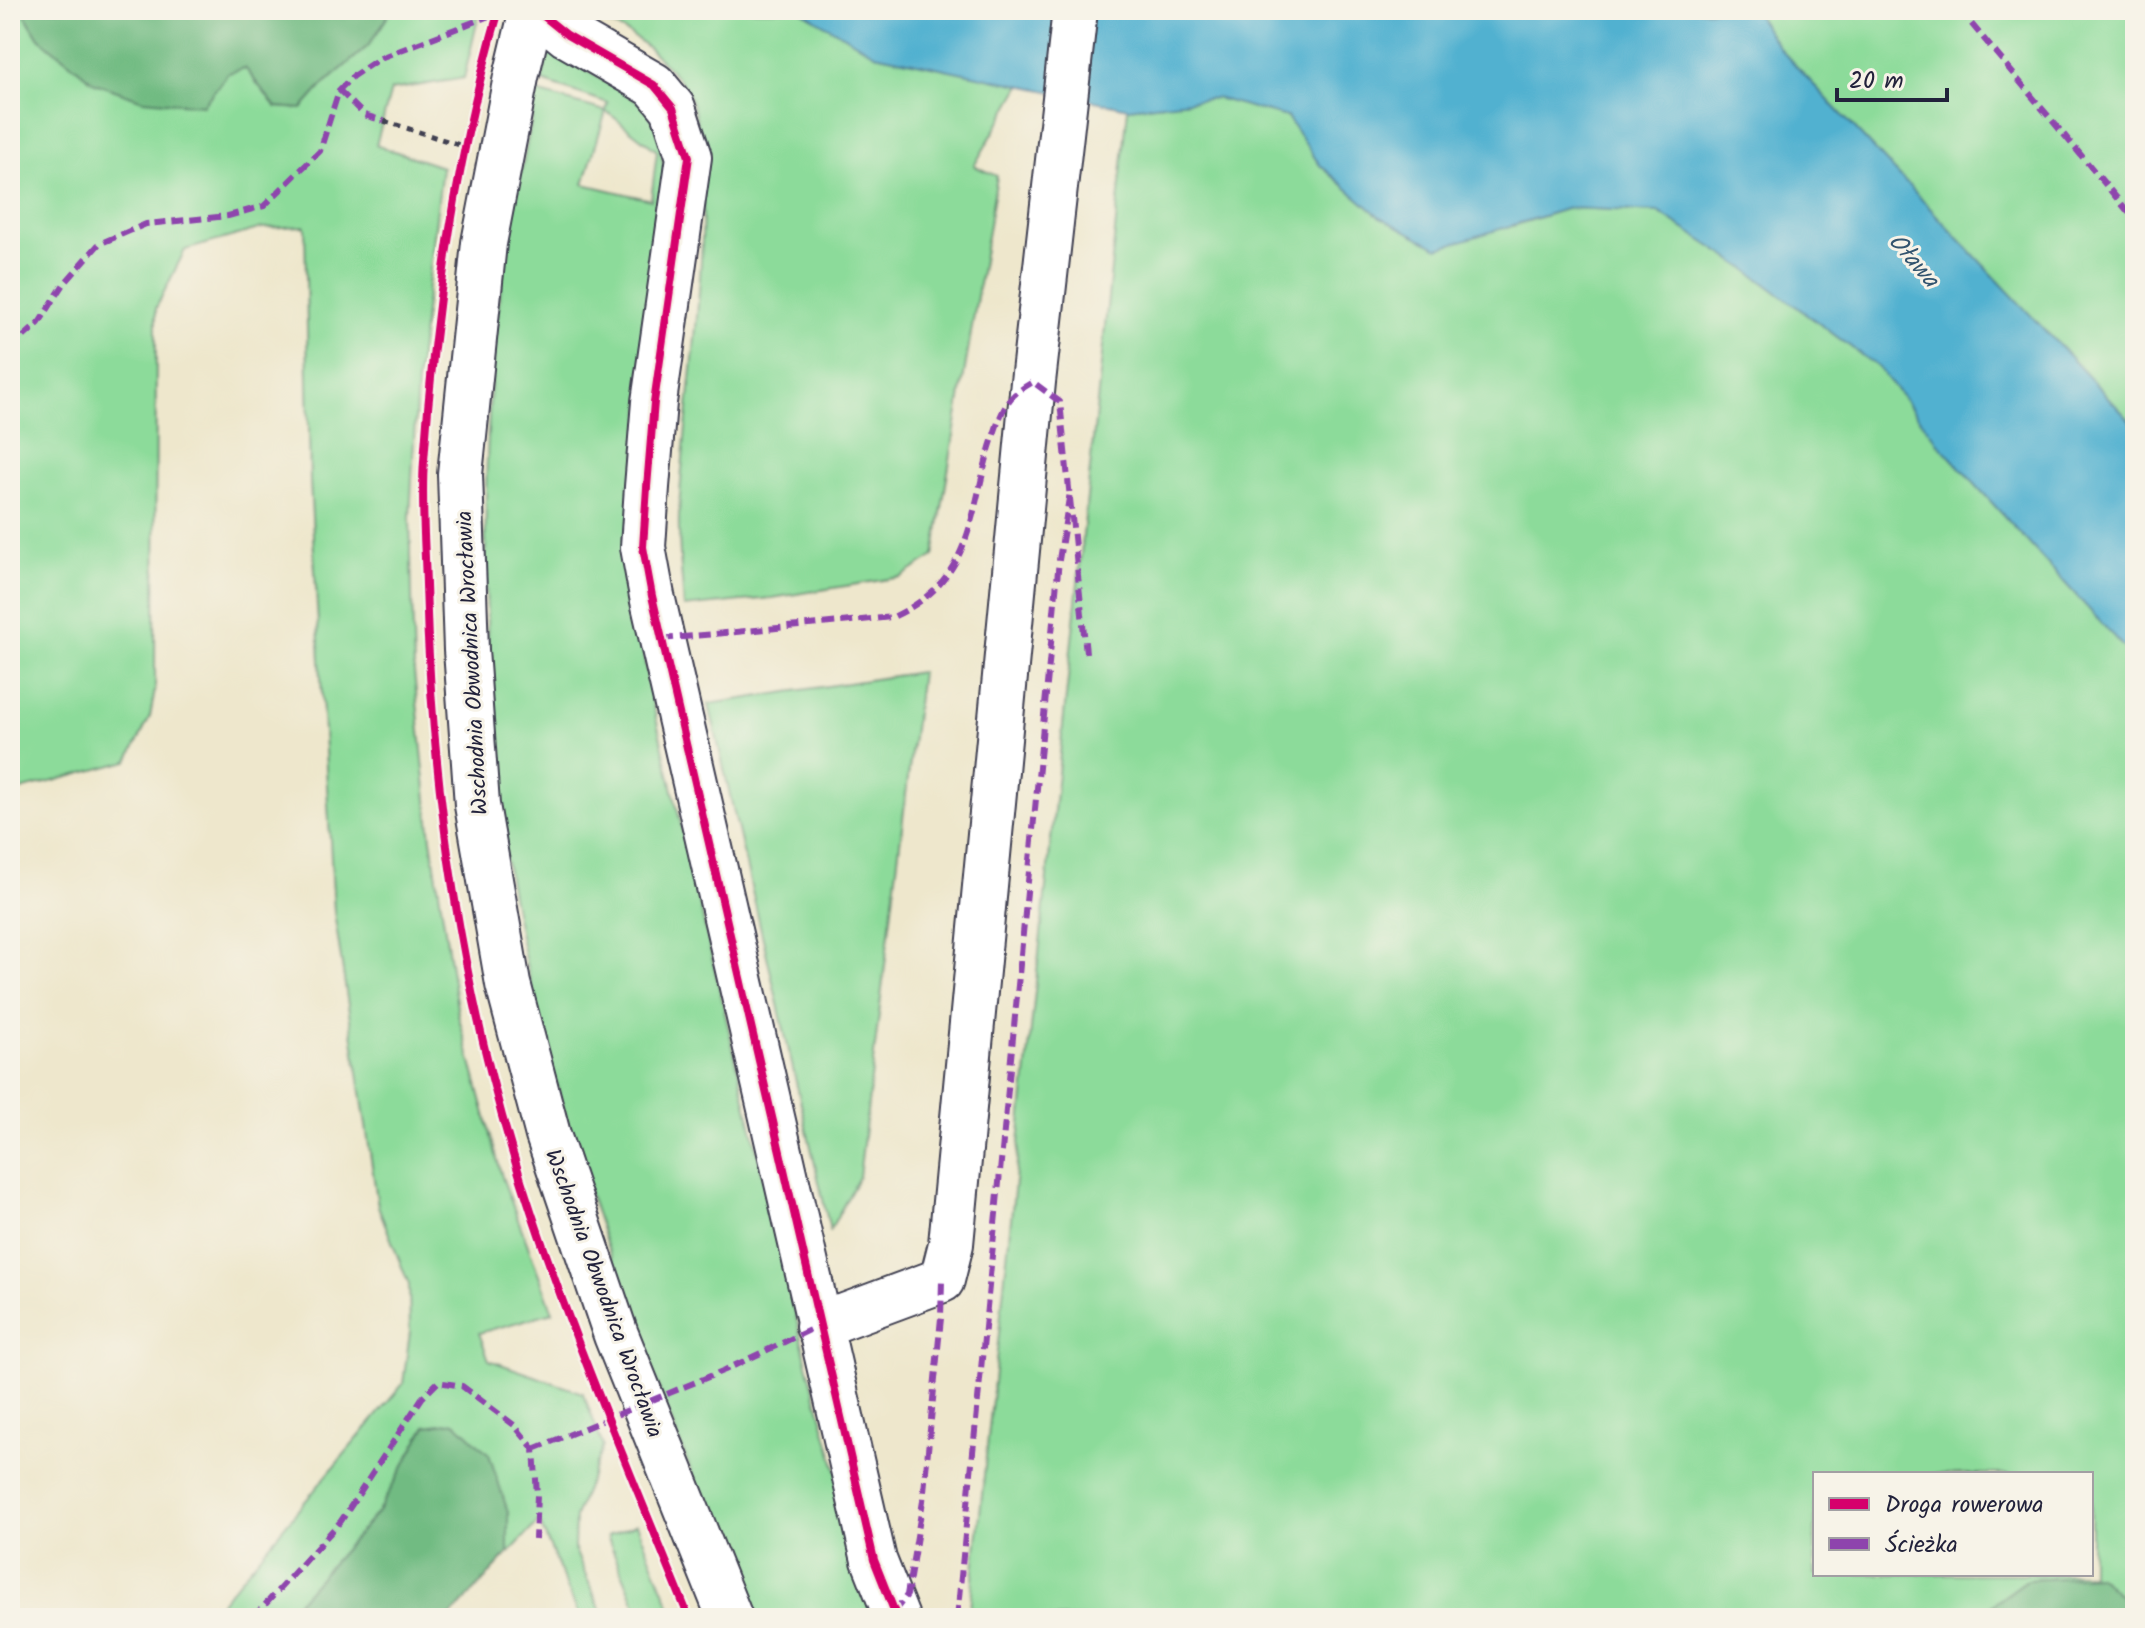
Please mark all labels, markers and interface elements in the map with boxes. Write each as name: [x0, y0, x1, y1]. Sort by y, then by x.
scale bar: [1837, 52, 1947, 102]
text: 20 m: [1849, 62, 1904, 101]
water label: Oława: [1878, 225, 1949, 299]
street label: Wschodnia Obwodnica Wrocławia: [448, 510, 499, 816]
street label: Wschodnia Obwodnica Wrocławia: [534, 1145, 671, 1443]
legend: [1813, 1472, 2093, 1576]
text: Droga rowerowa: [1885, 1486, 2044, 1525]
text: Ścieżka: [1885, 1526, 1958, 1565]

